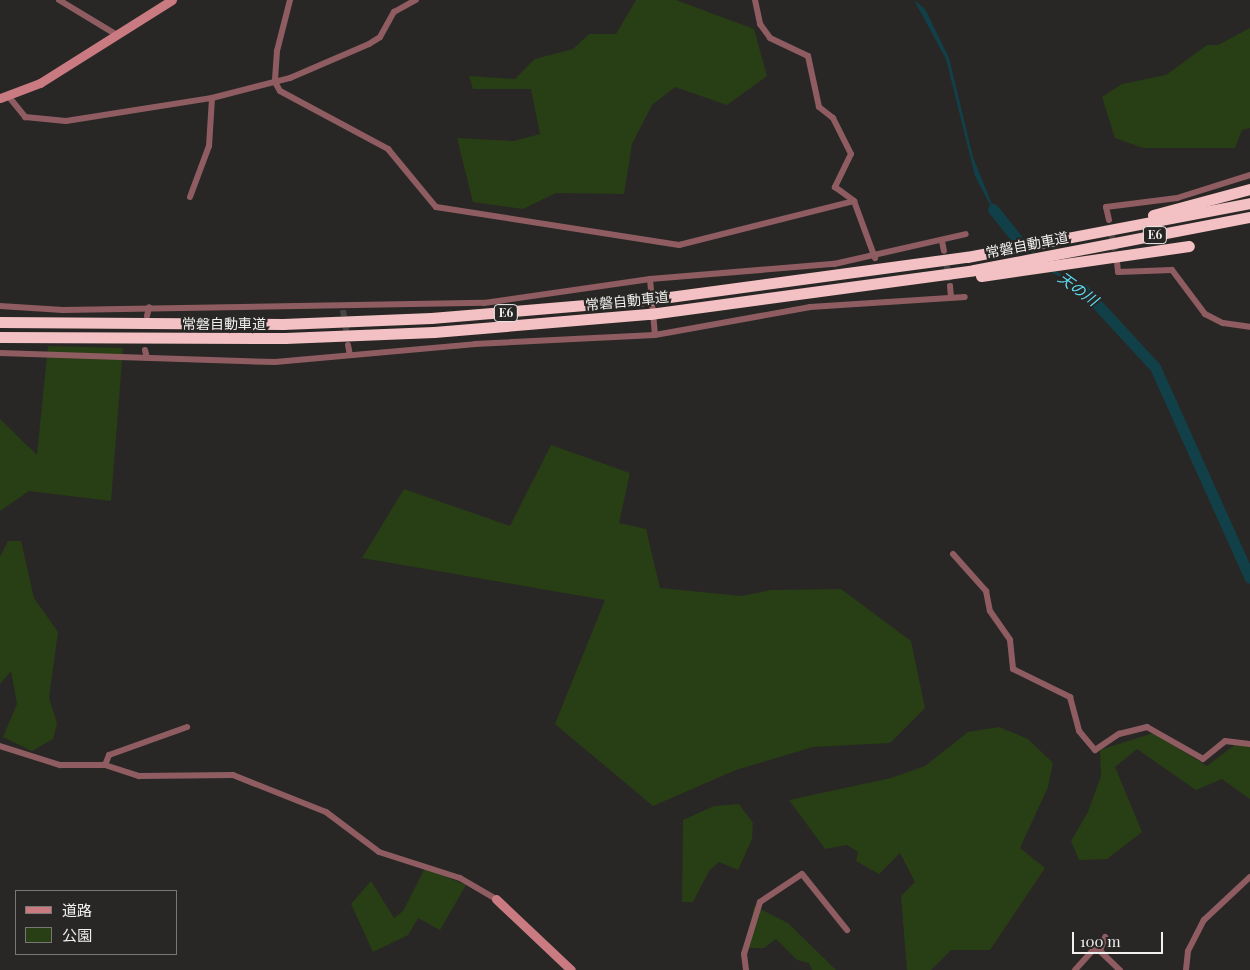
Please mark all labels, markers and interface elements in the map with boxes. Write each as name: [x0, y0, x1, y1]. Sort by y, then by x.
road number: E6: [1142, 226, 1168, 244]
street label: 常磐自動車道: [984, 229, 1070, 261]
water label: 天の川: [1055, 268, 1101, 310]
street label: 常磐自動車道: [584, 288, 670, 314]
road number: E6: [494, 304, 518, 322]
street label: 常磐自動車道: [182, 316, 266, 332]
legend: [15, 890, 178, 955]
text: 道路: [62, 900, 92, 920]
scale bar: [1075, 922, 1166, 954]
text: 公園: [62, 925, 92, 945]
text: 100 m: [1080, 931, 1121, 951]

